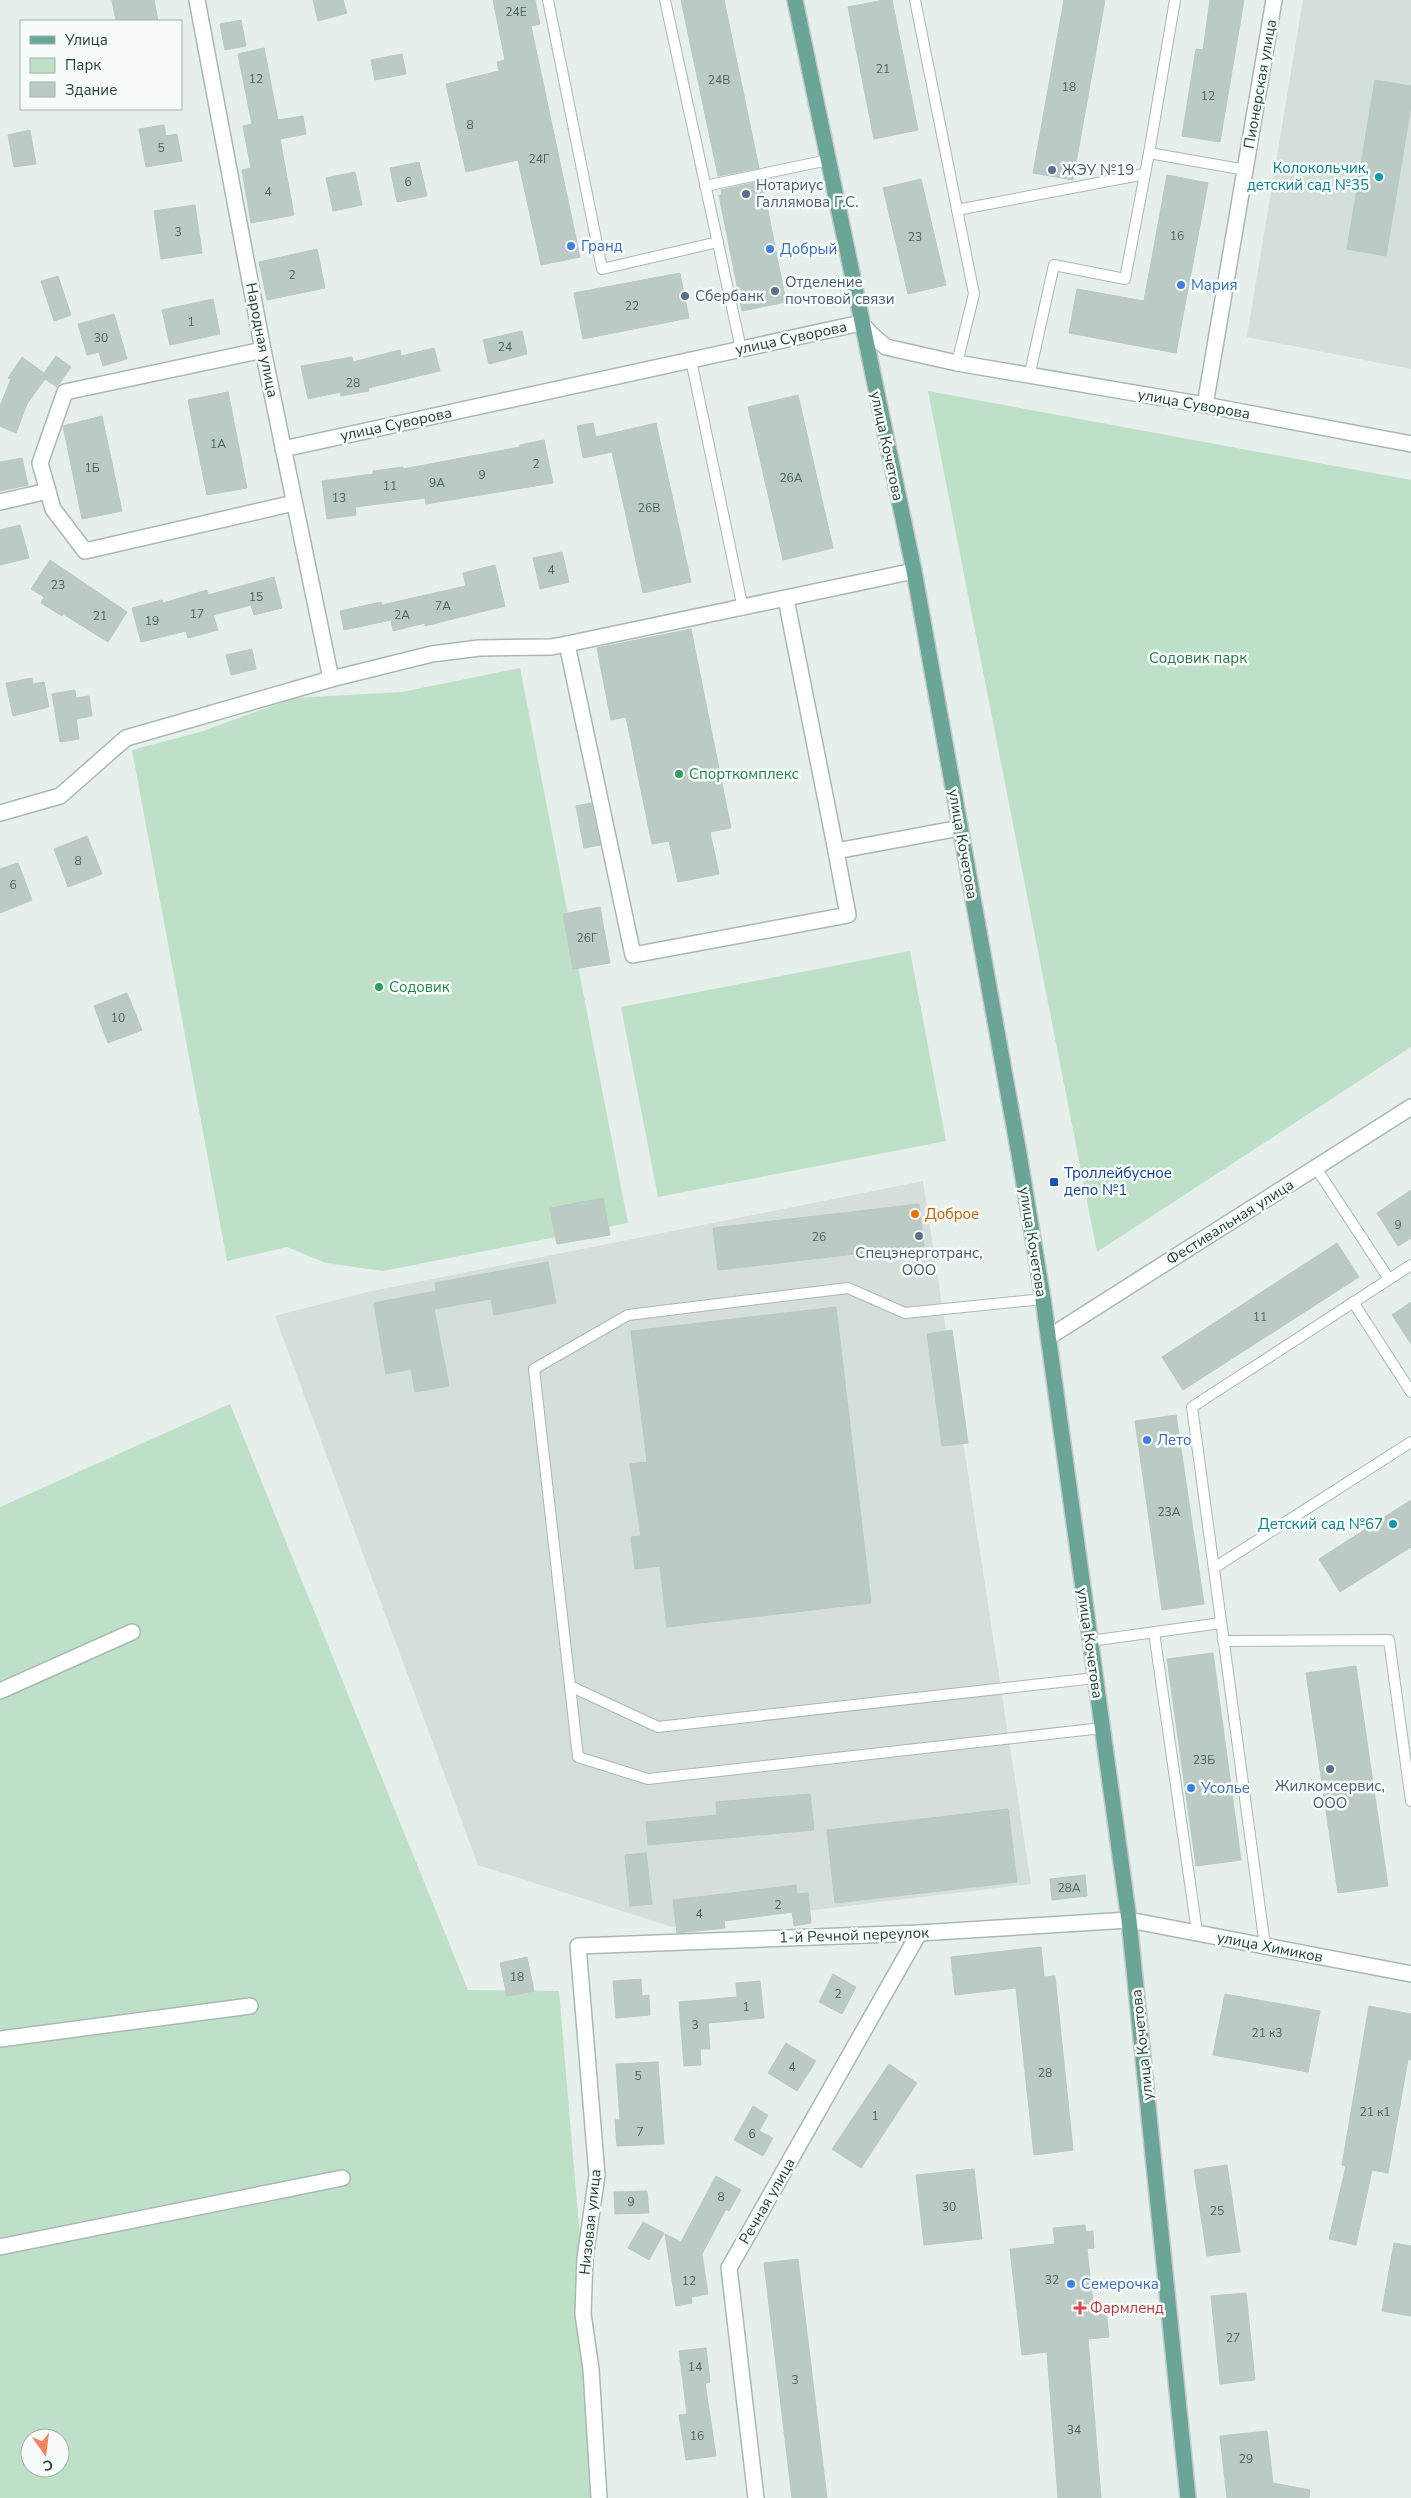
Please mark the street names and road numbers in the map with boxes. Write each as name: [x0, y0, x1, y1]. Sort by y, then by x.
street label: Пионерская улица: [1239, 18, 1281, 150]
street label: Народная улица: [241, 281, 283, 399]
street label: улица Суворова: [733, 316, 849, 360]
street label: улица Суворова: [1136, 384, 1252, 424]
street label: улица Кочетова: [866, 389, 908, 503]
street label: улица Суворова: [338, 402, 454, 446]
street label: улица Кочетова: [943, 787, 983, 901]
street label: Фестивальная улица: [1162, 1175, 1298, 1269]
street label: улица Кочетова: [1014, 1185, 1052, 1299]
street label: улица Кочетова: [1072, 1586, 1108, 1700]
street label: 1-й Речной переулок: [779, 1922, 929, 1948]
street label: улица Химиков: [1215, 1927, 1325, 1967]
street label: улица Кочетова: [1126, 1988, 1158, 2102]
street label: Речная улица: [734, 2154, 800, 2248]
street label: Низовая улица: [575, 2168, 605, 2276]

